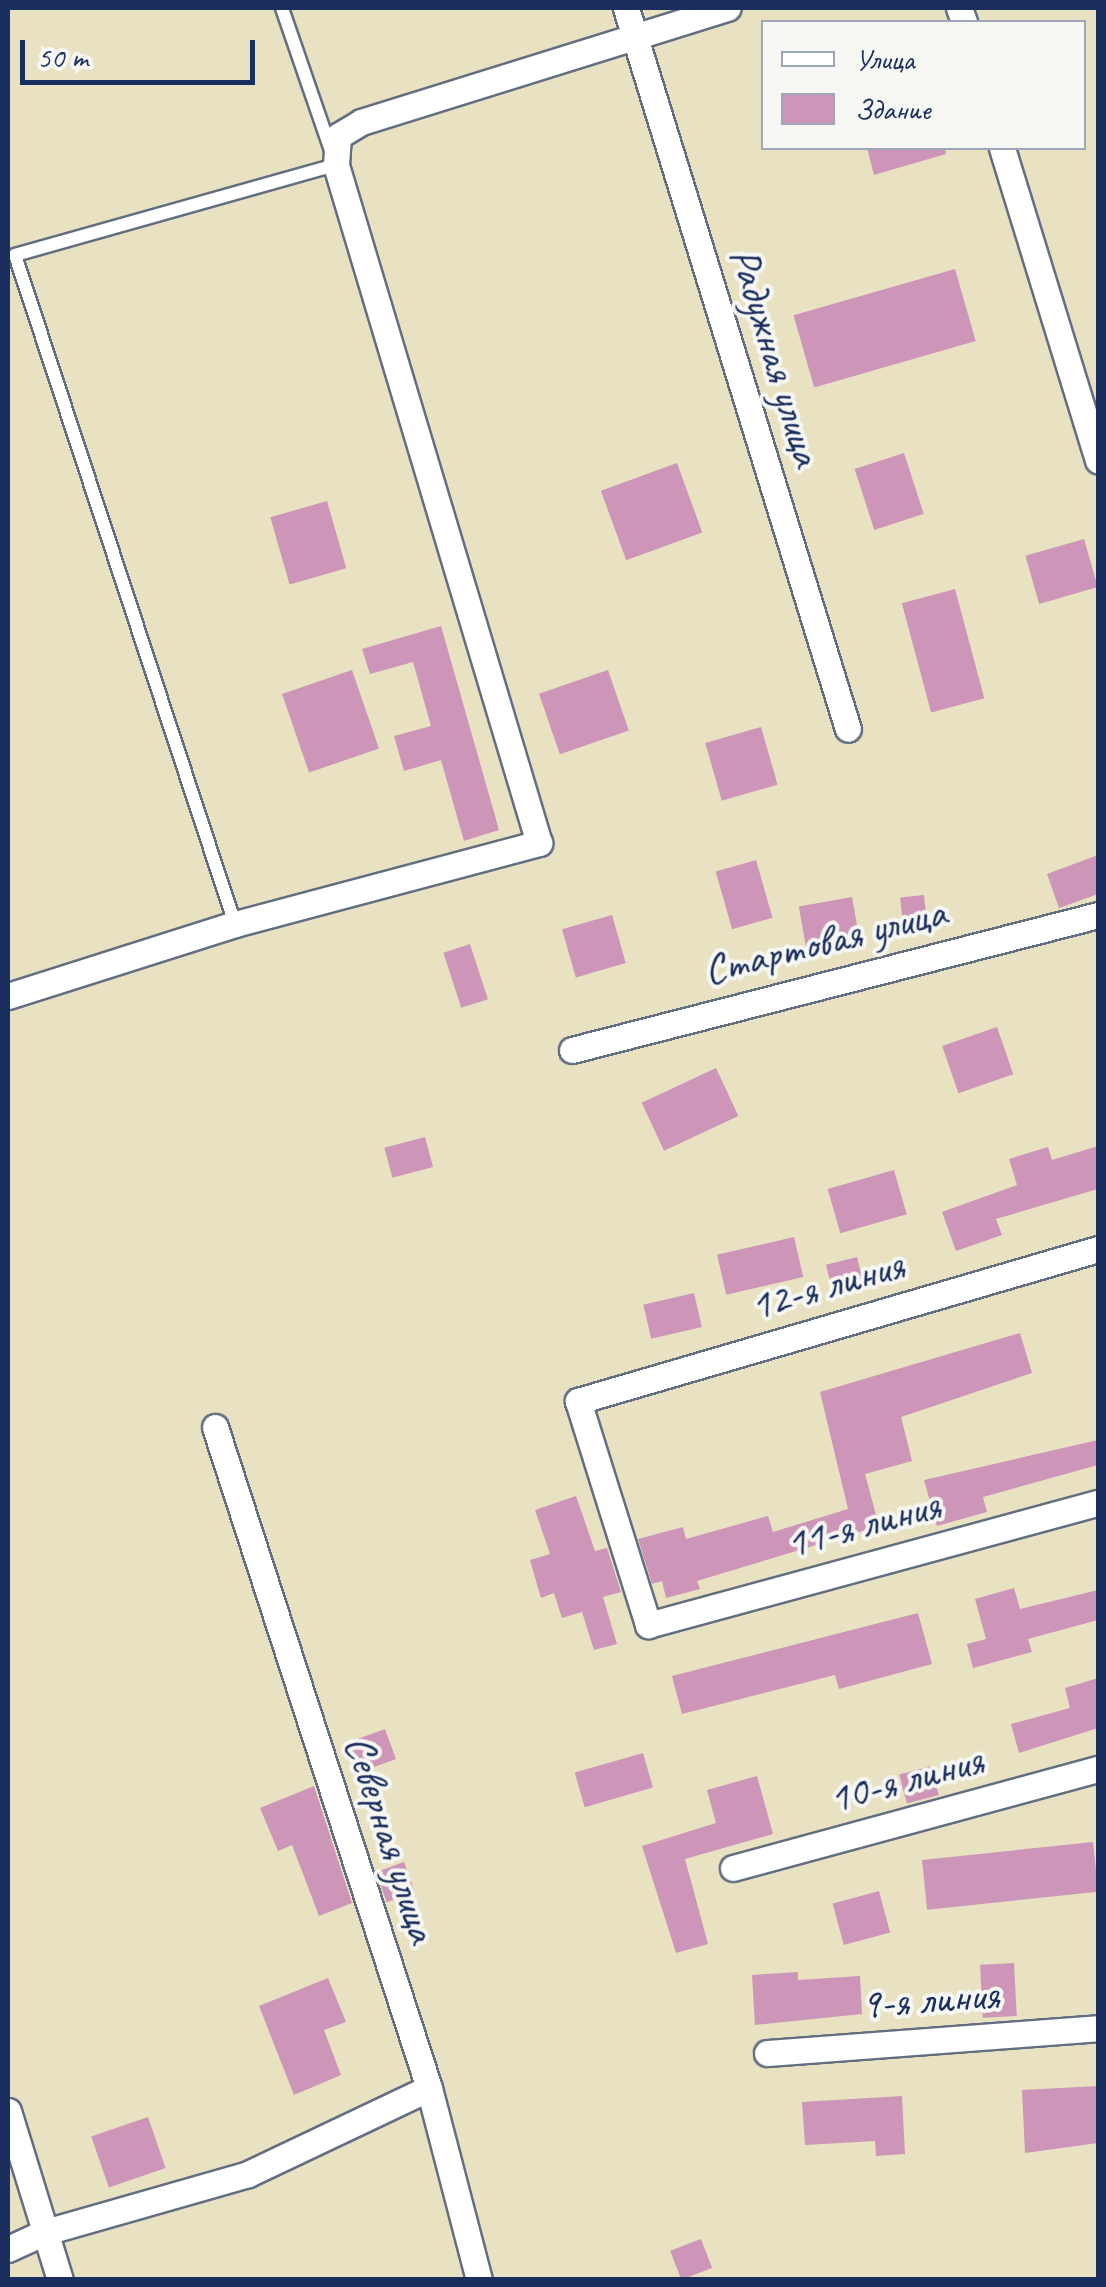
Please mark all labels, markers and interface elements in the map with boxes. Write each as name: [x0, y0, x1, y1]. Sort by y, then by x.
scale bar: [25, 20, 260, 82]
legend: [761, 20, 1086, 150]
text: 50 m: [37, 38, 88, 76]
text: Улица: [855, 40, 914, 78]
text: Здание: [855, 90, 930, 128]
street label: Радужная улица: [718, 241, 832, 473]
street label: Стартовая улица: [697, 887, 953, 997]
street label: 12-я линия: [744, 1240, 910, 1332]
street label: 11-я линия: [781, 1480, 945, 1570]
street label: Северная улица: [333, 1728, 447, 1950]
street label: 10-я линия: [824, 1735, 988, 1825]
street label: 9-я линия: [859, 1970, 1001, 2030]

